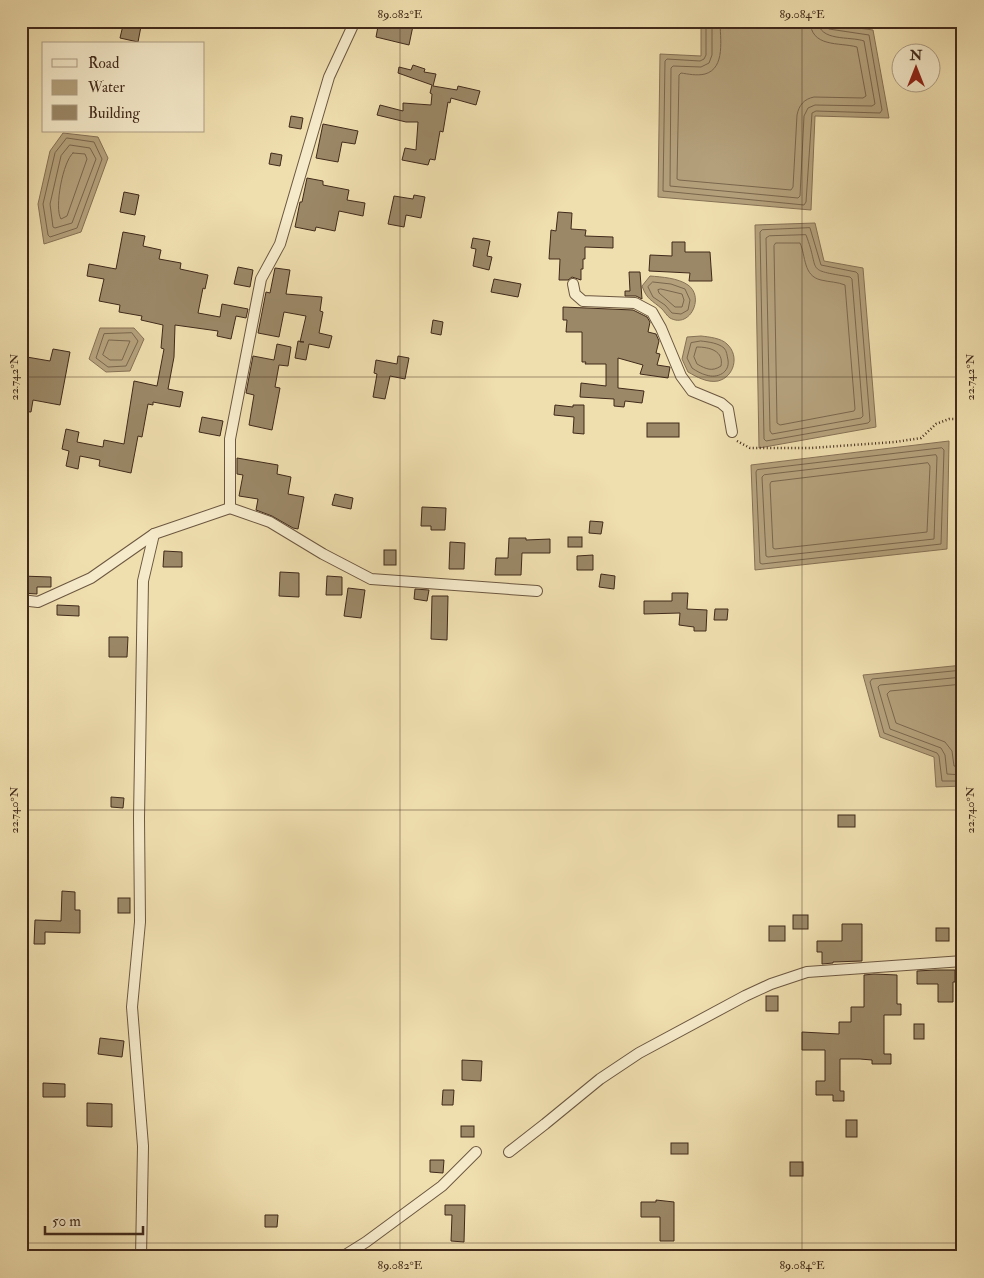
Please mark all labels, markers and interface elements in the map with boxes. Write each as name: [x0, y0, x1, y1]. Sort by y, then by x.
text: 89.082°E: [378, 7, 423, 22]
text: 89.084°E: [779, 7, 825, 22]
legend: [42, 42, 205, 132]
north arrow: [892, 42, 942, 92]
text: N: [909, 47, 923, 64]
text: Road: [88, 54, 120, 73]
text: Water: [87, 78, 125, 97]
text: Building: [88, 104, 140, 123]
text: 22.742°N: [7, 353, 22, 400]
text: 22.742°N: [963, 353, 978, 400]
text: 22.740°N: [7, 786, 22, 833]
text: 22.740°N: [963, 786, 978, 833]
scale bar: [45, 1203, 142, 1235]
text: 50 m: [52, 1212, 81, 1231]
text: 89.082°E: [378, 1258, 423, 1273]
text: 89.084°E: [779, 1258, 825, 1273]

